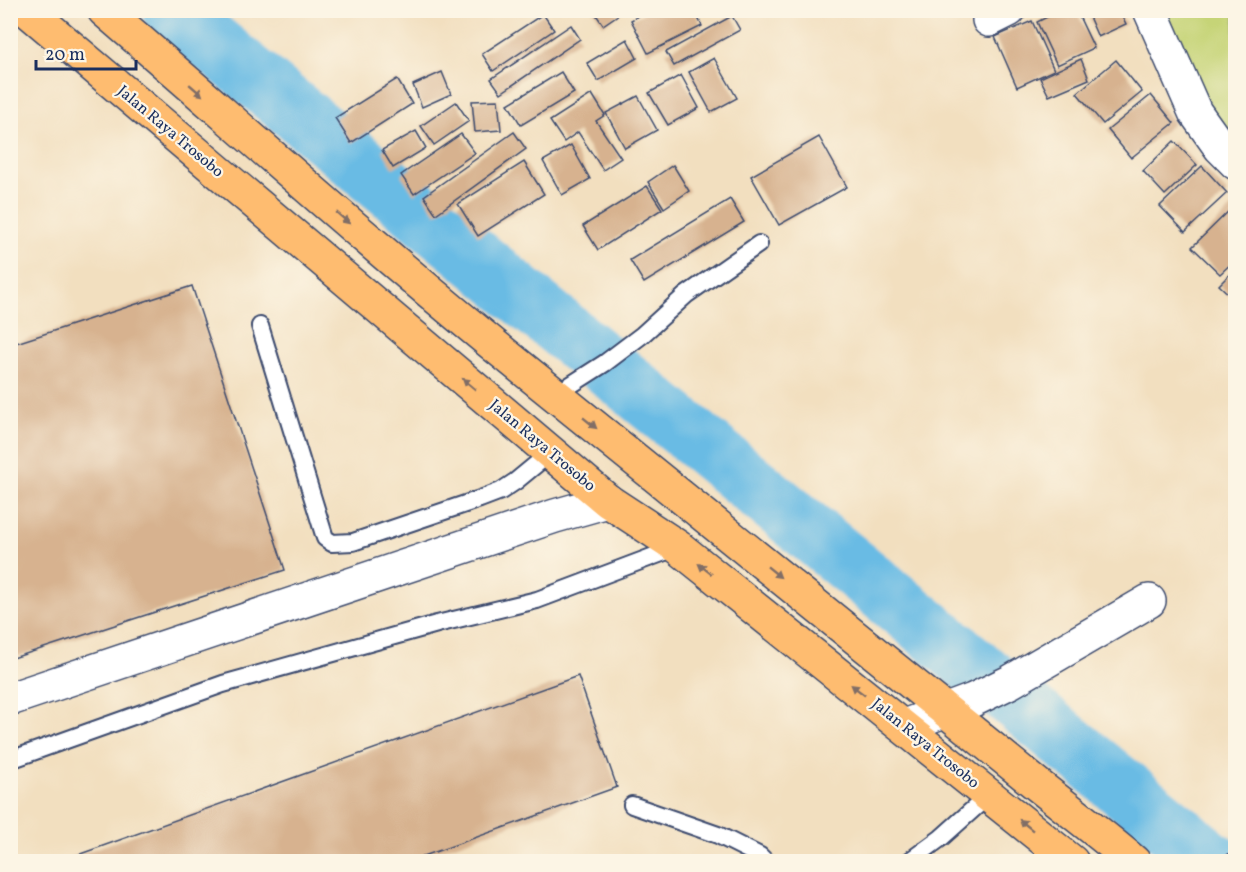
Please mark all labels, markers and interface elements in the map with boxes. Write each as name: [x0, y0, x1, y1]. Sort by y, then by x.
scale bar: [36, 33, 136, 71]
text: 20 m: [45, 43, 85, 68]
street label: Jalan Raya Trosobo: [112, 81, 228, 183]
one-way arrow: [188, 83, 203, 96]
one-way arrow: [335, 211, 350, 224]
one-way arrow: [461, 378, 477, 391]
street label: Jalan Raya Trosobo: [484, 395, 600, 497]
one-way arrow: [582, 417, 597, 429]
one-way arrow: [697, 562, 713, 575]
one-way arrow: [767, 565, 782, 577]
one-way arrow: [850, 684, 866, 697]
street label: Jalan Raya Trosobo: [866, 694, 984, 794]
one-way arrow: [1019, 819, 1034, 832]

